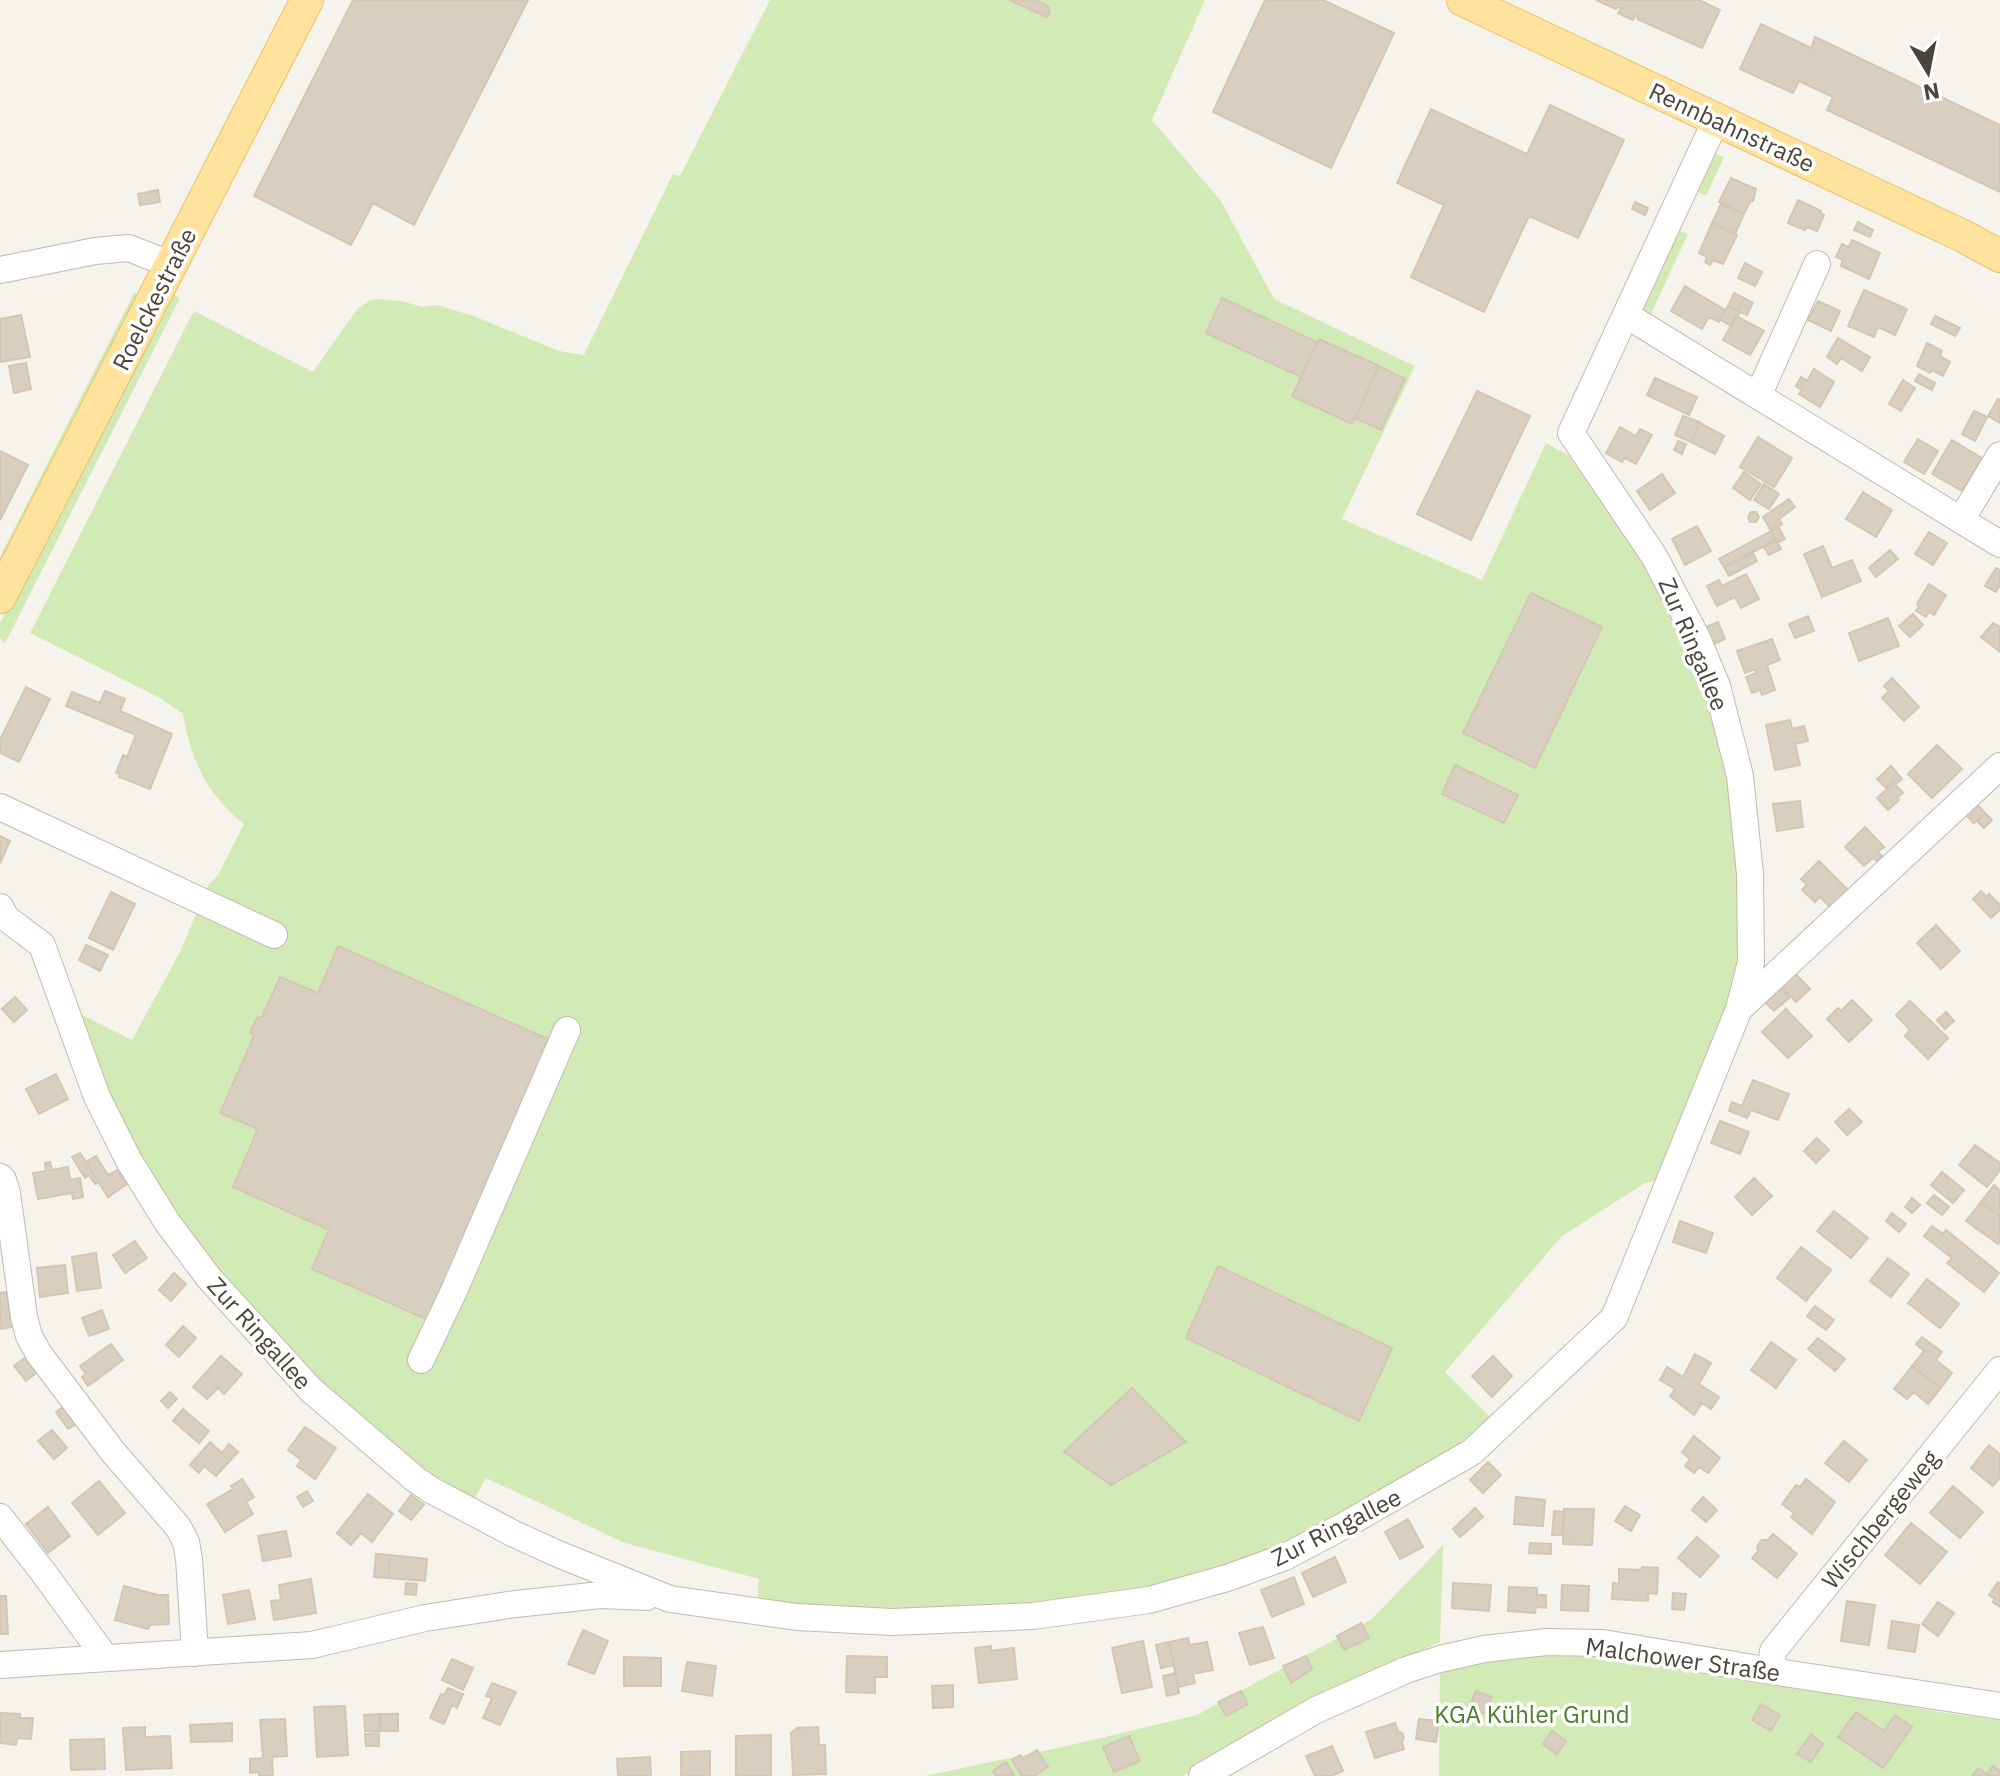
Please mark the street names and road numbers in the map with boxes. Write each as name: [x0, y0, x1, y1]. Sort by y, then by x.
street label: Rennbahnstraße: [1644, 75, 1820, 179]
street label: Roelckestraße: [104, 222, 204, 376]
street label: Zur Ringallee: [1652, 573, 1736, 715]
street label: Zur Ringallee: [201, 1270, 319, 1396]
street label: Wischbergeweg: [1814, 1443, 1946, 1595]
street label: Zur Ringallee: [1266, 1481, 1406, 1573]
street label: Malchower Straße: [1584, 1629, 1782, 1689]

